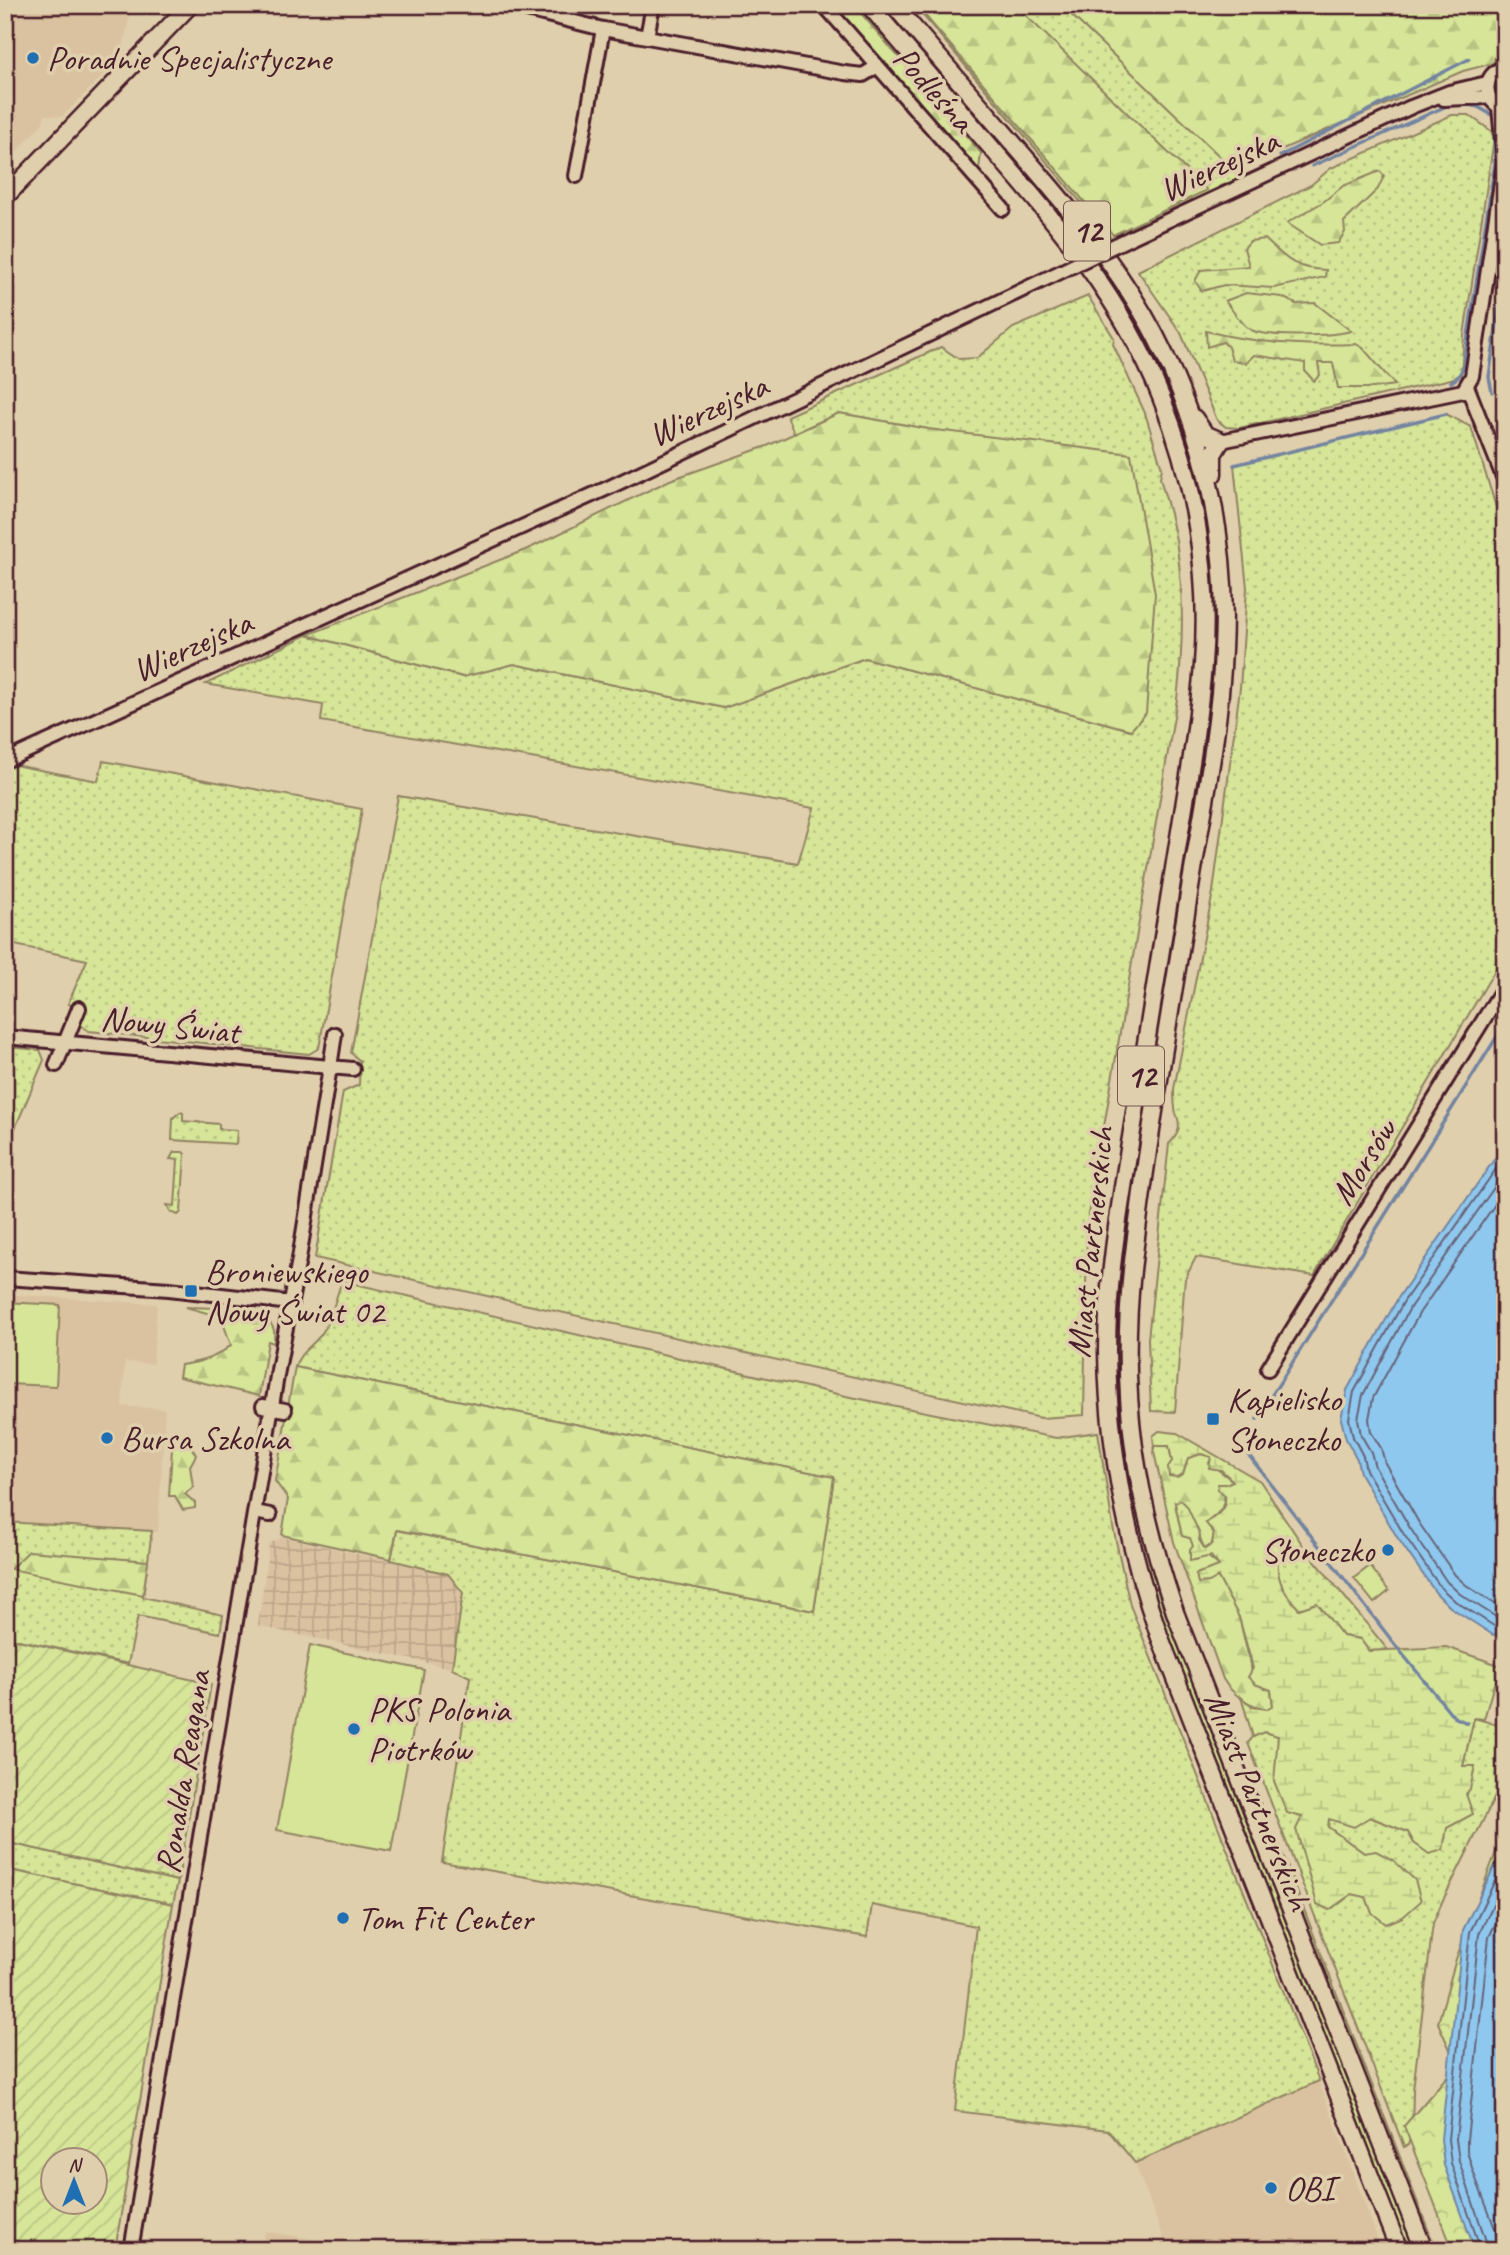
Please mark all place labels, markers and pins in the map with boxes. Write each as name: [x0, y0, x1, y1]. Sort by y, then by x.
place label: Poradnie Specjalistyczne: [47, 36, 333, 81]
marker: Poradnie Specjalistyczne: [25, 50, 41, 66]
place label: Broniewskiego Nowy Świat 02: [205, 1249, 387, 1334]
marker: Broniewskiego Nowy Świat 02: [183, 1283, 199, 1299]
place label: Kąpielisko Słoneczko: [1227, 1377, 1342, 1462]
marker: Kąpielisko Słoneczko: [1205, 1411, 1221, 1427]
place label: Bursa Szkolna: [121, 1416, 292, 1461]
marker: Bursa Szkolna: [99, 1430, 115, 1446]
place label: Słoneczko: [1261, 1528, 1376, 1573]
marker: Słoneczko: [1380, 1542, 1396, 1558]
place label: PKS Polonia Piotrków: [368, 1687, 512, 1772]
marker: PKS Polonia Piotrków: [346, 1721, 362, 1737]
place label: Tom Fit Center: [357, 1896, 535, 1941]
marker: Tom Fit Center: [335, 1910, 351, 1926]
place label: OBI: [1285, 2166, 1341, 2211]
marker: OBI: [1263, 2180, 1279, 2196]

